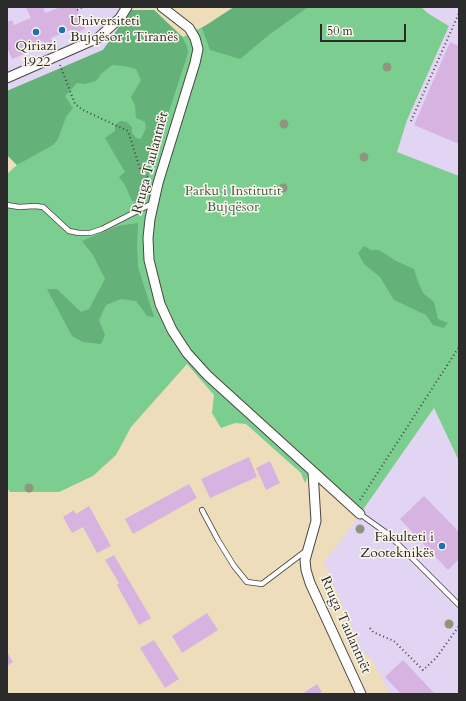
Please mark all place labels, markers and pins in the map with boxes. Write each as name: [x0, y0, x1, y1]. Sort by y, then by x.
place label: Universiteti Bujqësor i Tiranës: [70, 14, 178, 46]
marker: Universiteti Bujqësor i Tiranës: [57, 25, 67, 35]
marker: Qiriazi 1922: [31, 27, 41, 37]
place label: Qiriazi 1922: [15, 39, 57, 72]
place label: Fakulteti i Zooteknikës: [360, 530, 434, 562]
marker: Fakulteti i Zooteknikës: [437, 541, 447, 551]

